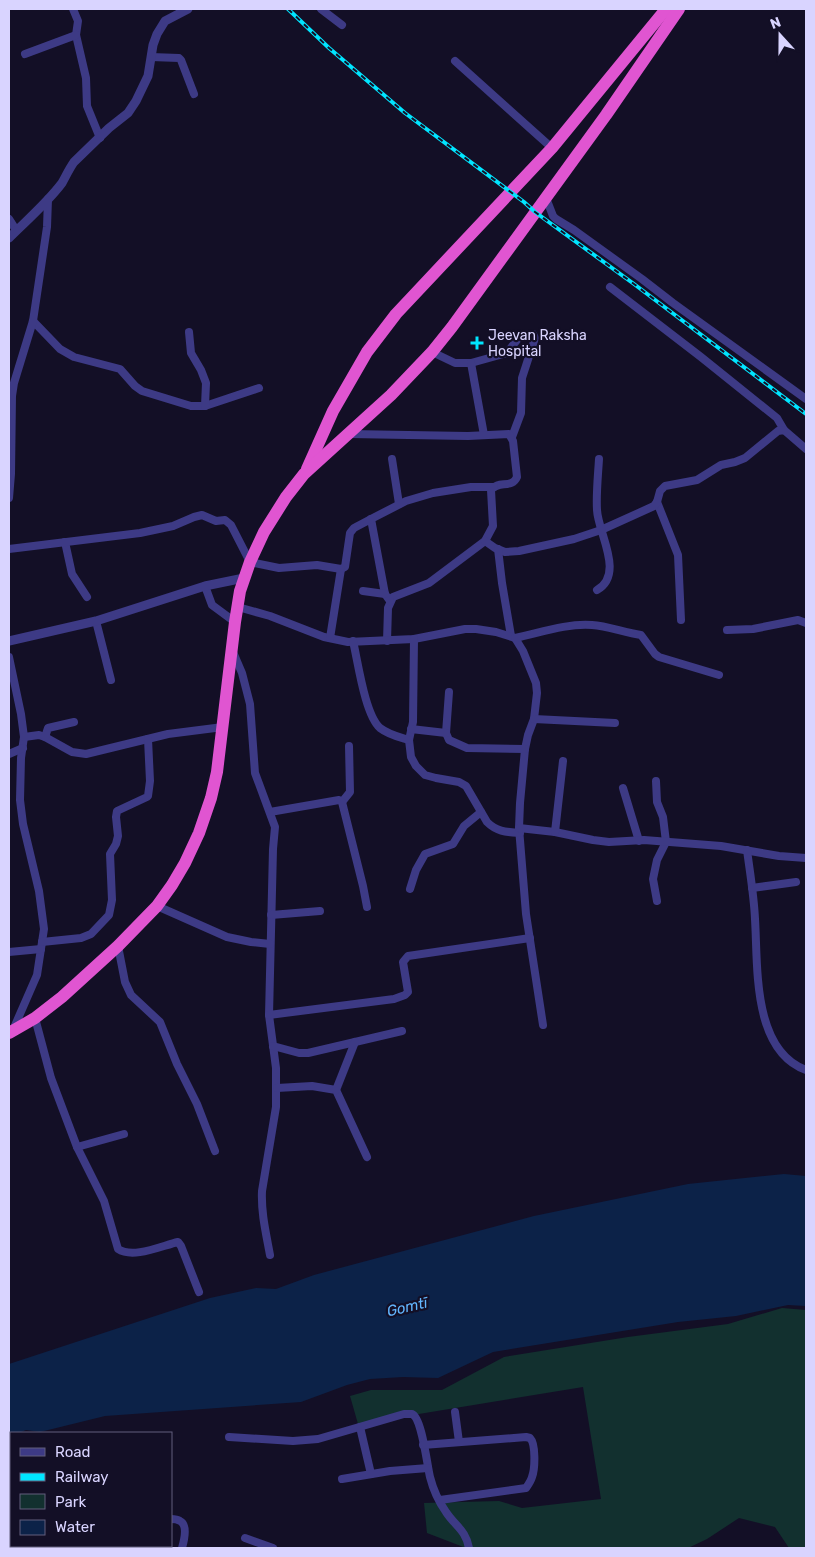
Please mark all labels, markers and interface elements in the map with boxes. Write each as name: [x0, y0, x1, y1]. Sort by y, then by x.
north arrow: [755, 10, 805, 60]
text: N: [768, 14, 783, 33]
place label: Jeevan Raksha Hospital: [488, 327, 587, 360]
marker: Jeevan Raksha Hospital: [470, 336, 484, 350]
water label: Gomtī: [385, 1293, 431, 1320]
legend: [10, 1432, 172, 1547]
text: Road: [55, 1443, 91, 1461]
text: Railway: [55, 1468, 109, 1486]
text: Park: [55, 1493, 86, 1511]
text: Water: [55, 1518, 95, 1536]

